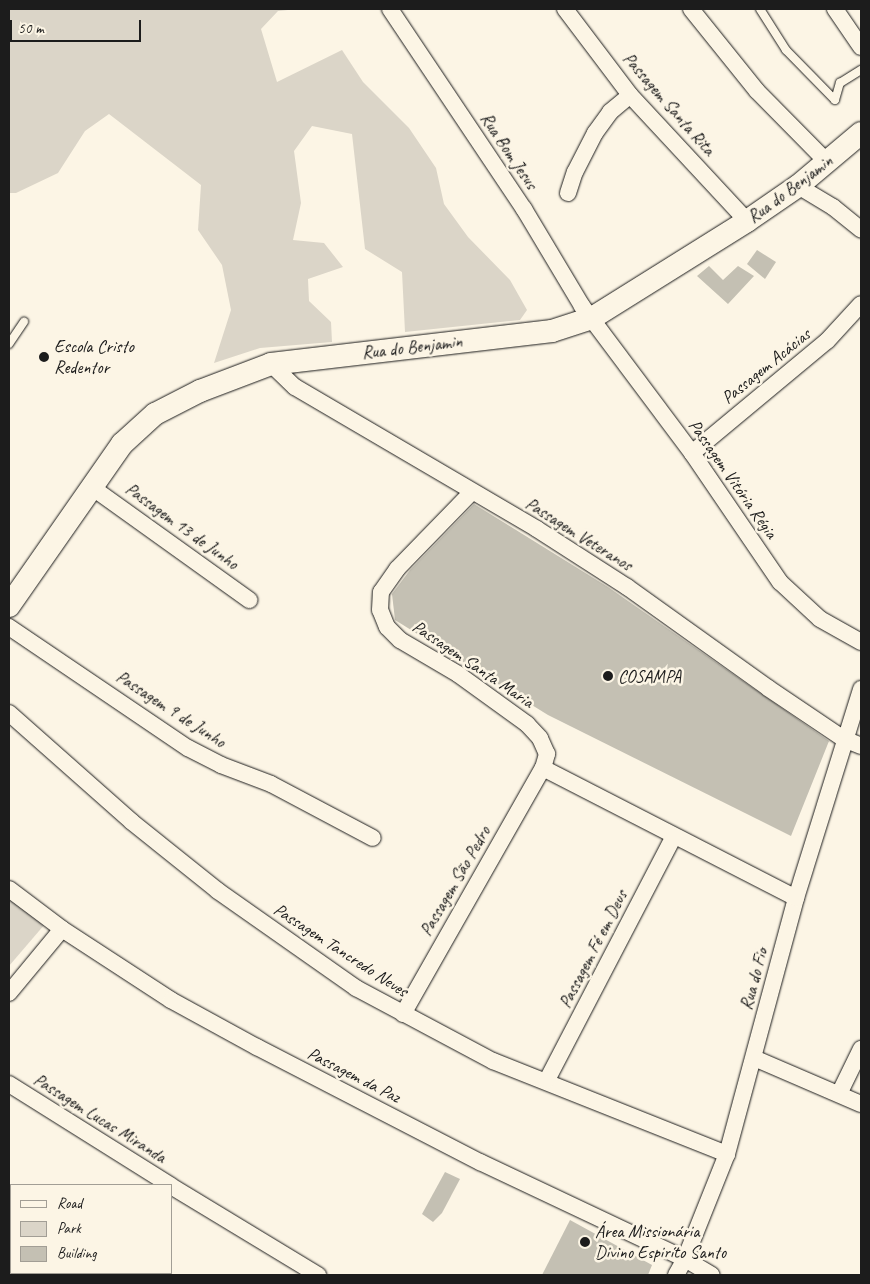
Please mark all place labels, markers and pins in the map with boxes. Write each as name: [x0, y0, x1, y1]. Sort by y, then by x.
place label: Escola Cristo Redentor: [54, 336, 134, 378]
marker: Escola Cristo Redentor: [38, 351, 50, 363]
place label: COSAMPA: [618, 665, 681, 687]
marker: COSAMPA: [602, 670, 614, 682]
place label: Área Missionária Divino Espiríto Santo: [595, 1221, 727, 1264]
marker: Área Missionária Divino Espiríto Santo: [579, 1236, 591, 1248]

